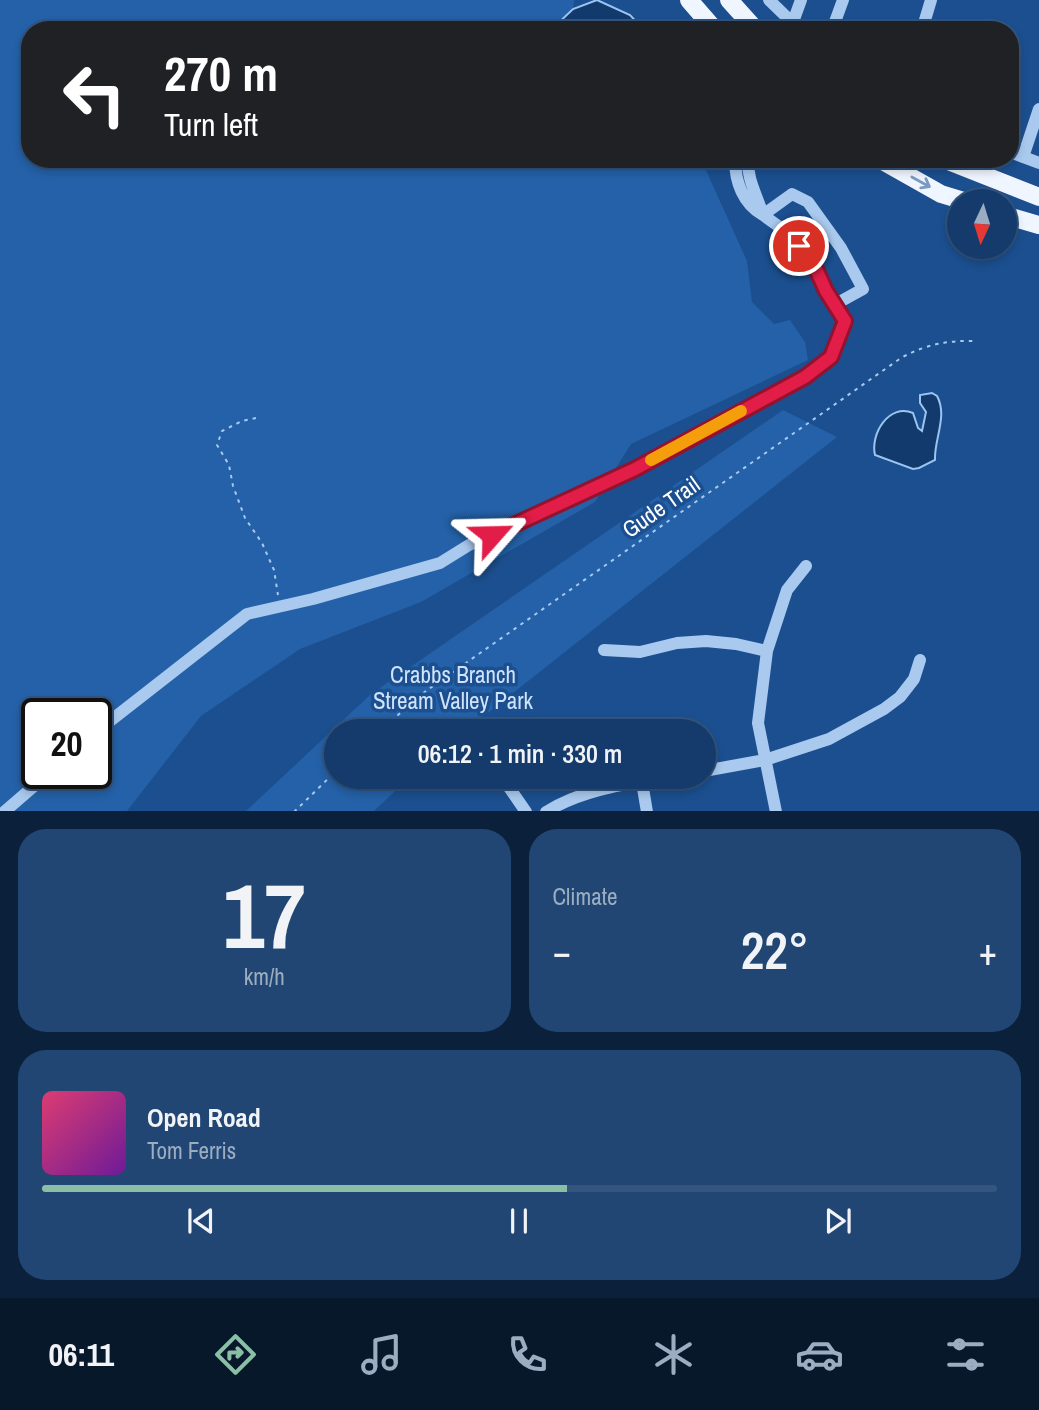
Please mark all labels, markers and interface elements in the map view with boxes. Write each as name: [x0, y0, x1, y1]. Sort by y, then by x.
text: 270 m: [164, 40, 278, 106]
icon: left: [49, 49, 140, 140]
text: Turn left: [164, 103, 258, 146]
one-way arrow: [910, 176, 931, 190]
north arrow: [947, 189, 1017, 259]
map controls: [947, 189, 1017, 259]
pin: [769, 216, 829, 276]
icon: arrive: [780, 227, 818, 265]
street label: Gude Trail: [616, 469, 706, 545]
position arrow: [455, 498, 529, 572]
park label: Crabbs Branch Stream Valley Park: [373, 659, 534, 716]
speed limit sign: 20: [21, 698, 112, 789]
text: 06:12 · 1 min · 330 m: [418, 736, 622, 771]
text: 17: [223, 854, 306, 976]
text: Climate: [553, 881, 617, 912]
text: 22°: [741, 915, 809, 985]
text: −: [553, 926, 571, 977]
text: +: [979, 926, 997, 977]
text: km/h: [244, 961, 285, 992]
text: Open Road: [147, 1100, 261, 1135]
text: Tom Ferris: [147, 1135, 236, 1166]
icon: previous: [182, 1202, 220, 1240]
icon: pause: [500, 1202, 538, 1240]
icon: next: [819, 1202, 857, 1240]
icon: directions: [211, 1330, 260, 1379]
icon: music: [357, 1330, 406, 1379]
icon: phone: [503, 1330, 552, 1379]
icon: climate: [649, 1330, 698, 1379]
icon: car: [795, 1330, 844, 1379]
icon: filters: [941, 1330, 990, 1379]
text: 06:11: [49, 1333, 114, 1376]

